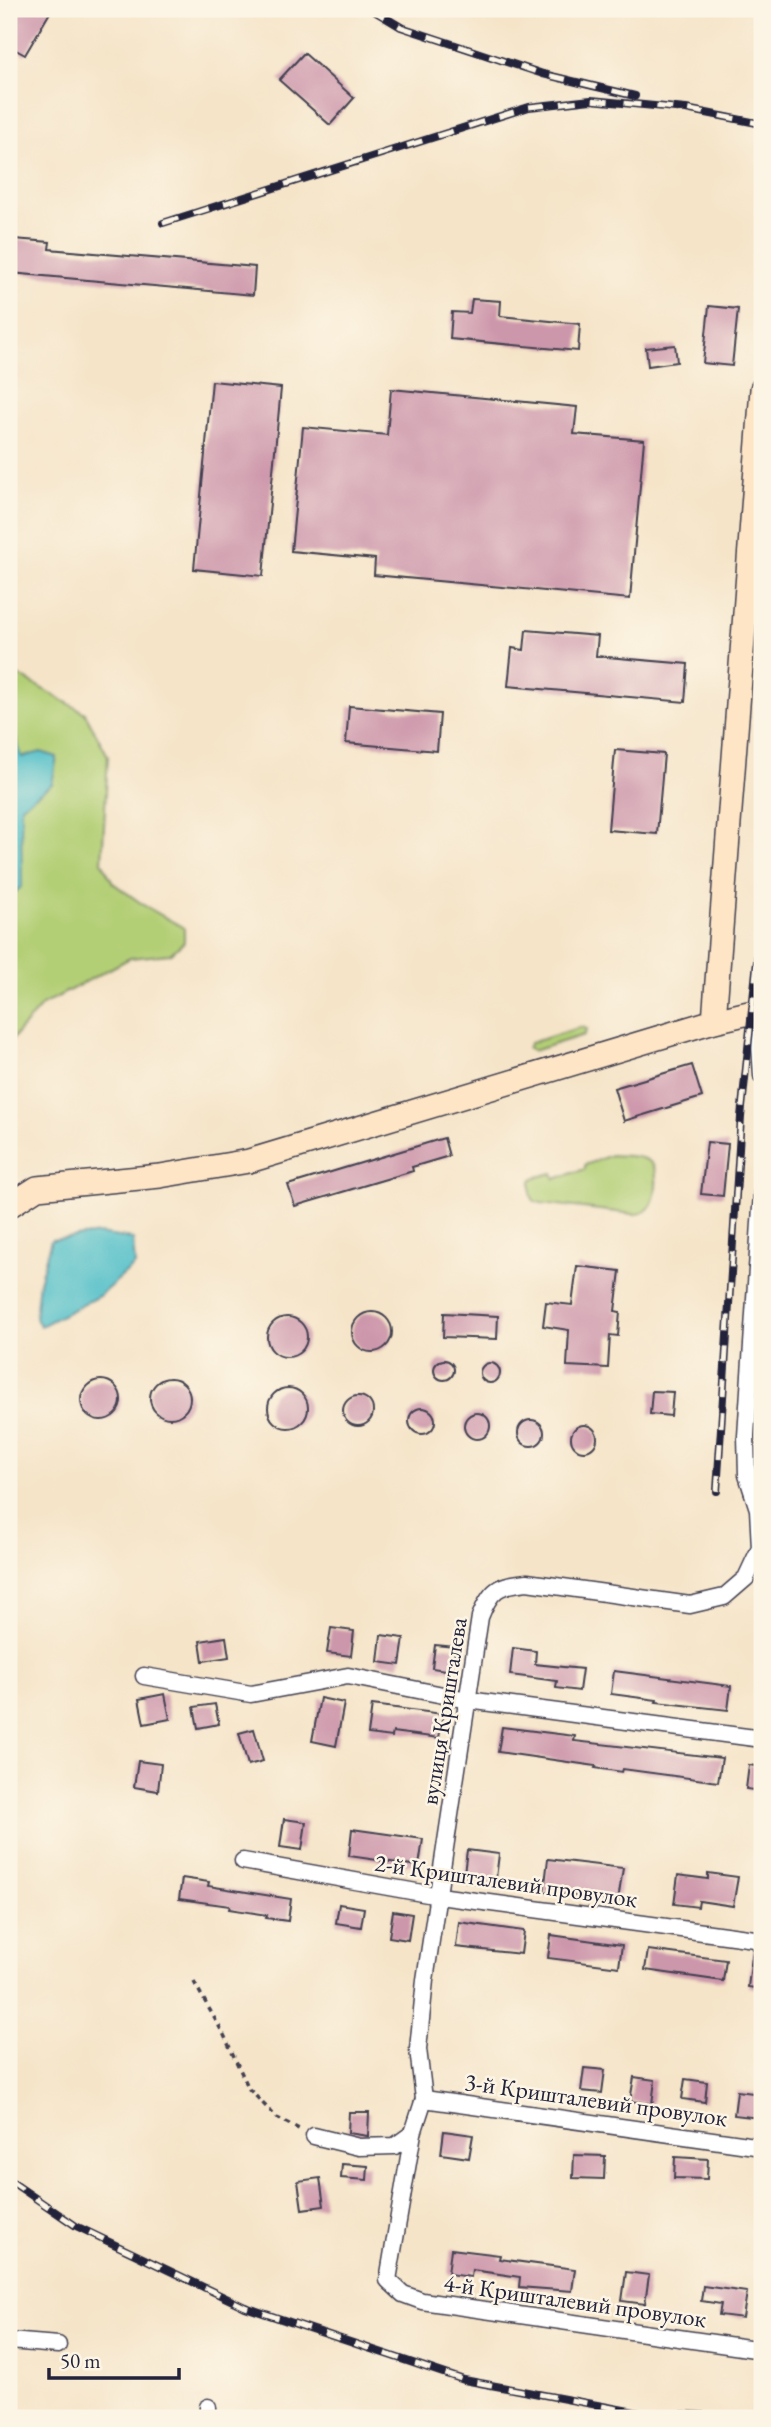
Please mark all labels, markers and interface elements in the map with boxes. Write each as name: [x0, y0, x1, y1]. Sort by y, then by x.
street label: вулиця Кришталева: [413, 1615, 474, 1807]
street label: 2-й Кришталевий провулок: [373, 1847, 640, 1914]
street label: 3-й Кришталевий провулок: [463, 2066, 730, 2133]
street label: 4-й Кришталевий провулок: [442, 2267, 709, 2334]
scale bar: [49, 2336, 178, 2380]
text: 50 m: [60, 2347, 101, 2374]

